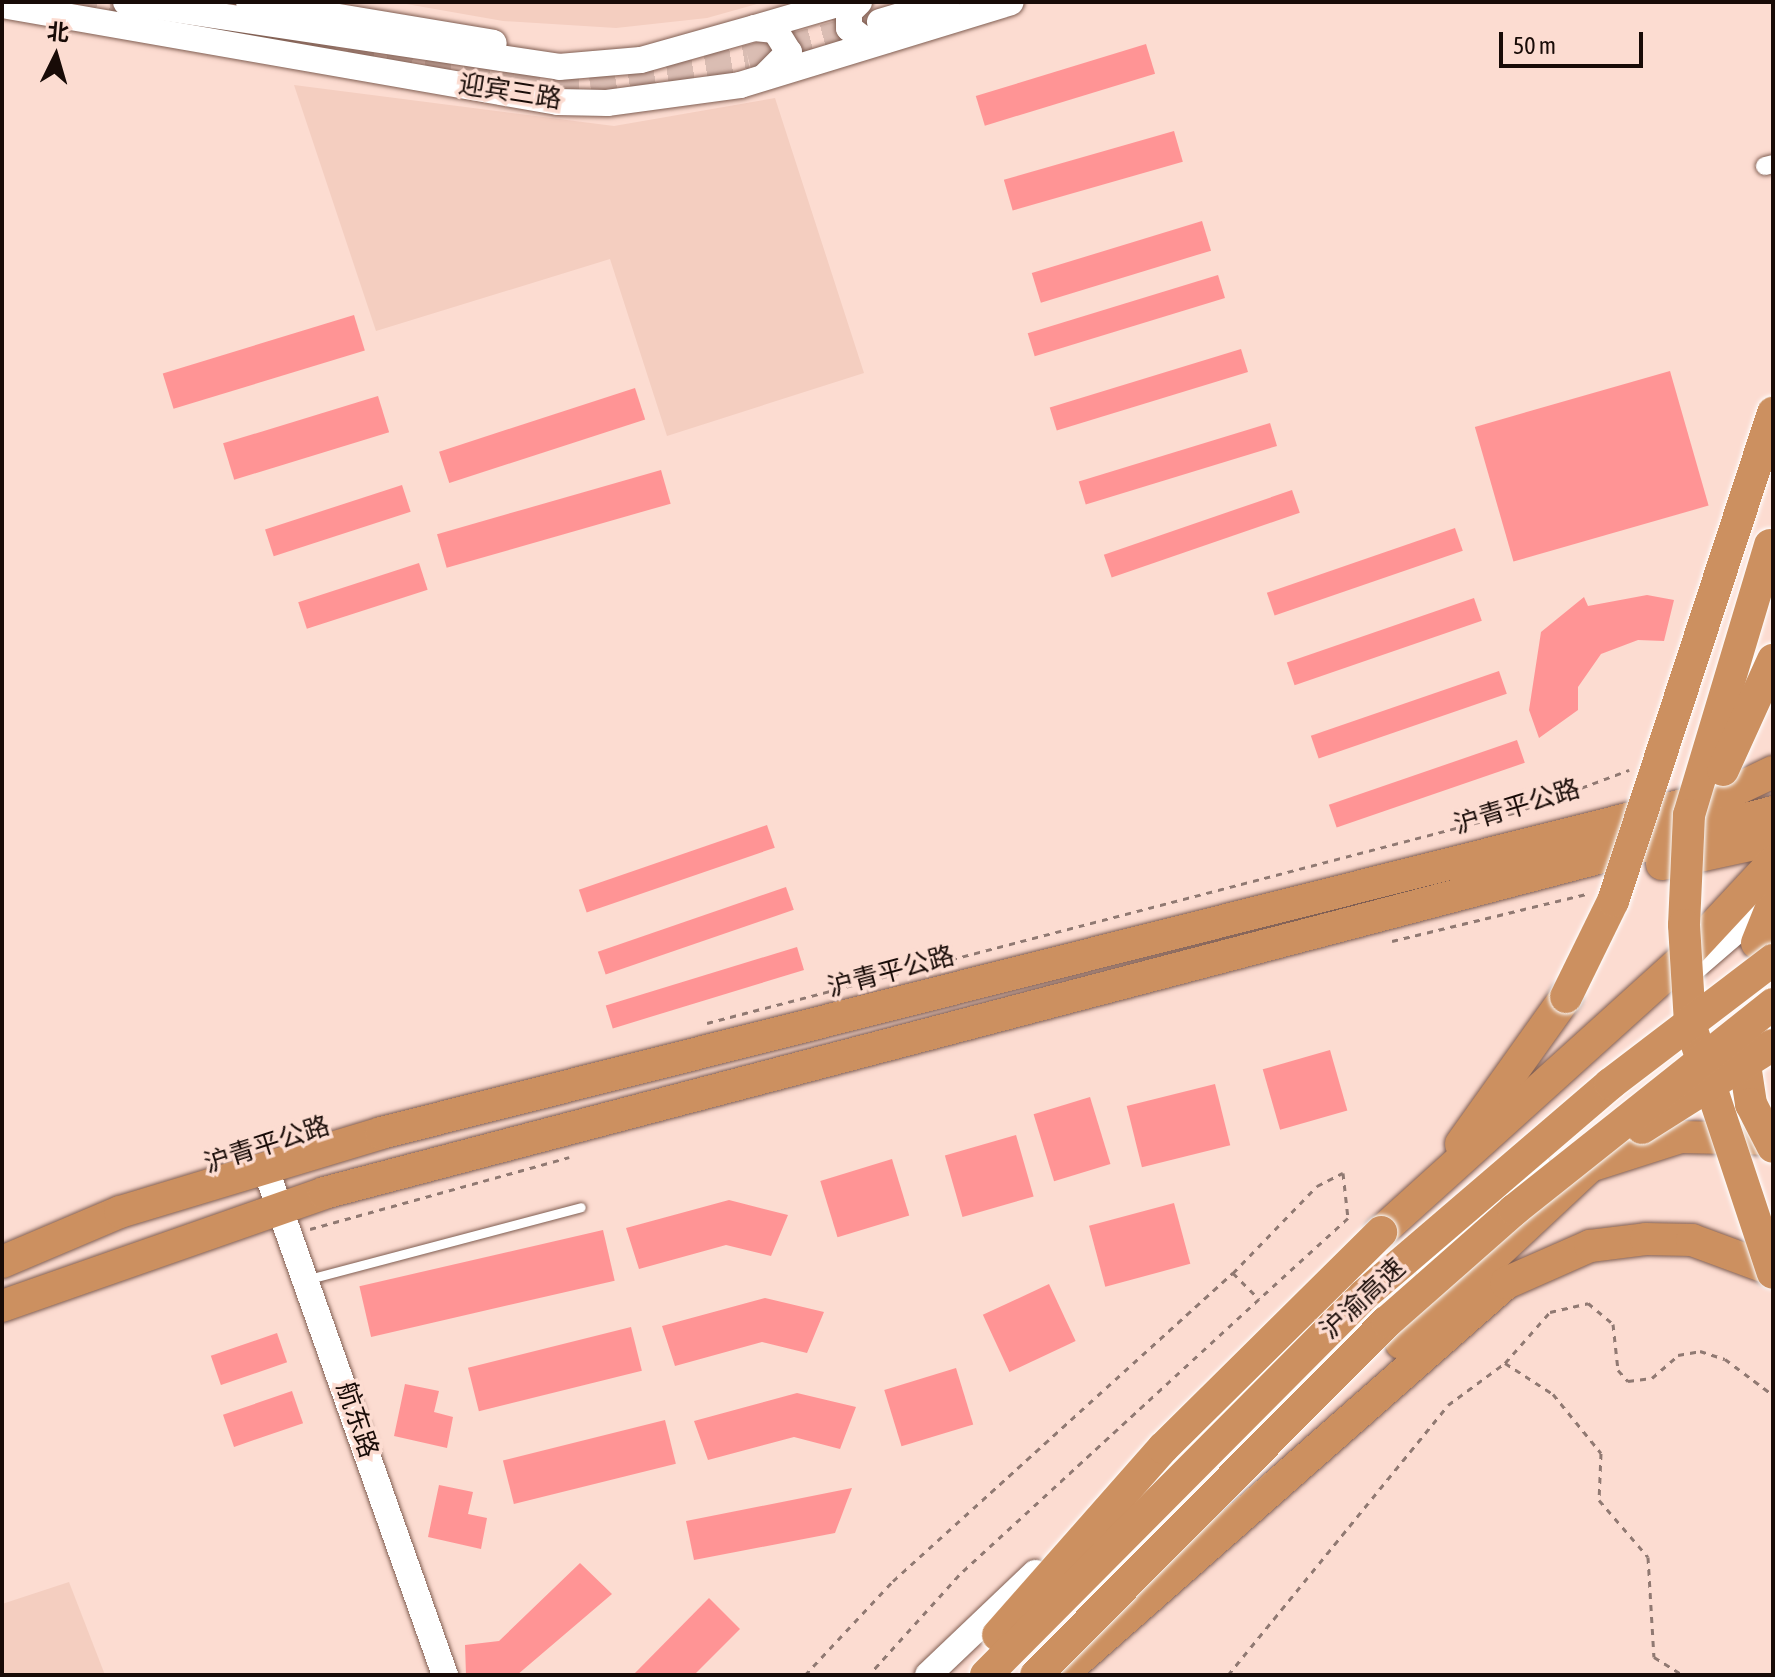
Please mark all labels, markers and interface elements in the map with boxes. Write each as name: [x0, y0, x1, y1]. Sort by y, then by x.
north arrow: [16, 16, 96, 96]
scale bar: [1503, 16, 1647, 66]
text: 北: [46, 18, 70, 46]
text: 50 m: [1513, 32, 1556, 59]
street label: 迎宾三路: [456, 68, 564, 116]
street label: 沪青平公路: [1450, 773, 1584, 841]
street label: 沪青平公路: [824, 940, 958, 1004]
street label: 沪青平公路: [200, 1110, 334, 1180]
street label: 沪渝高速: [1314, 1252, 1412, 1346]
street label: 航东路: [330, 1378, 384, 1462]

